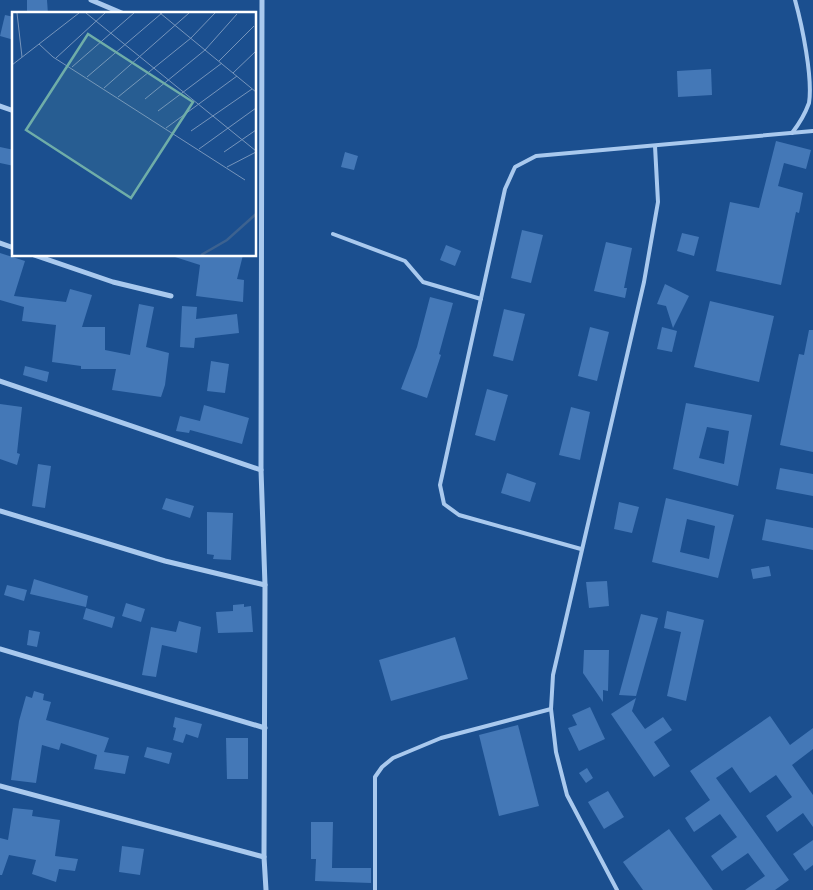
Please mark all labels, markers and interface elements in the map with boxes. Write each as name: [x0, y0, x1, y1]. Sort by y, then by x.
inset map: [12, 12, 256, 256]

